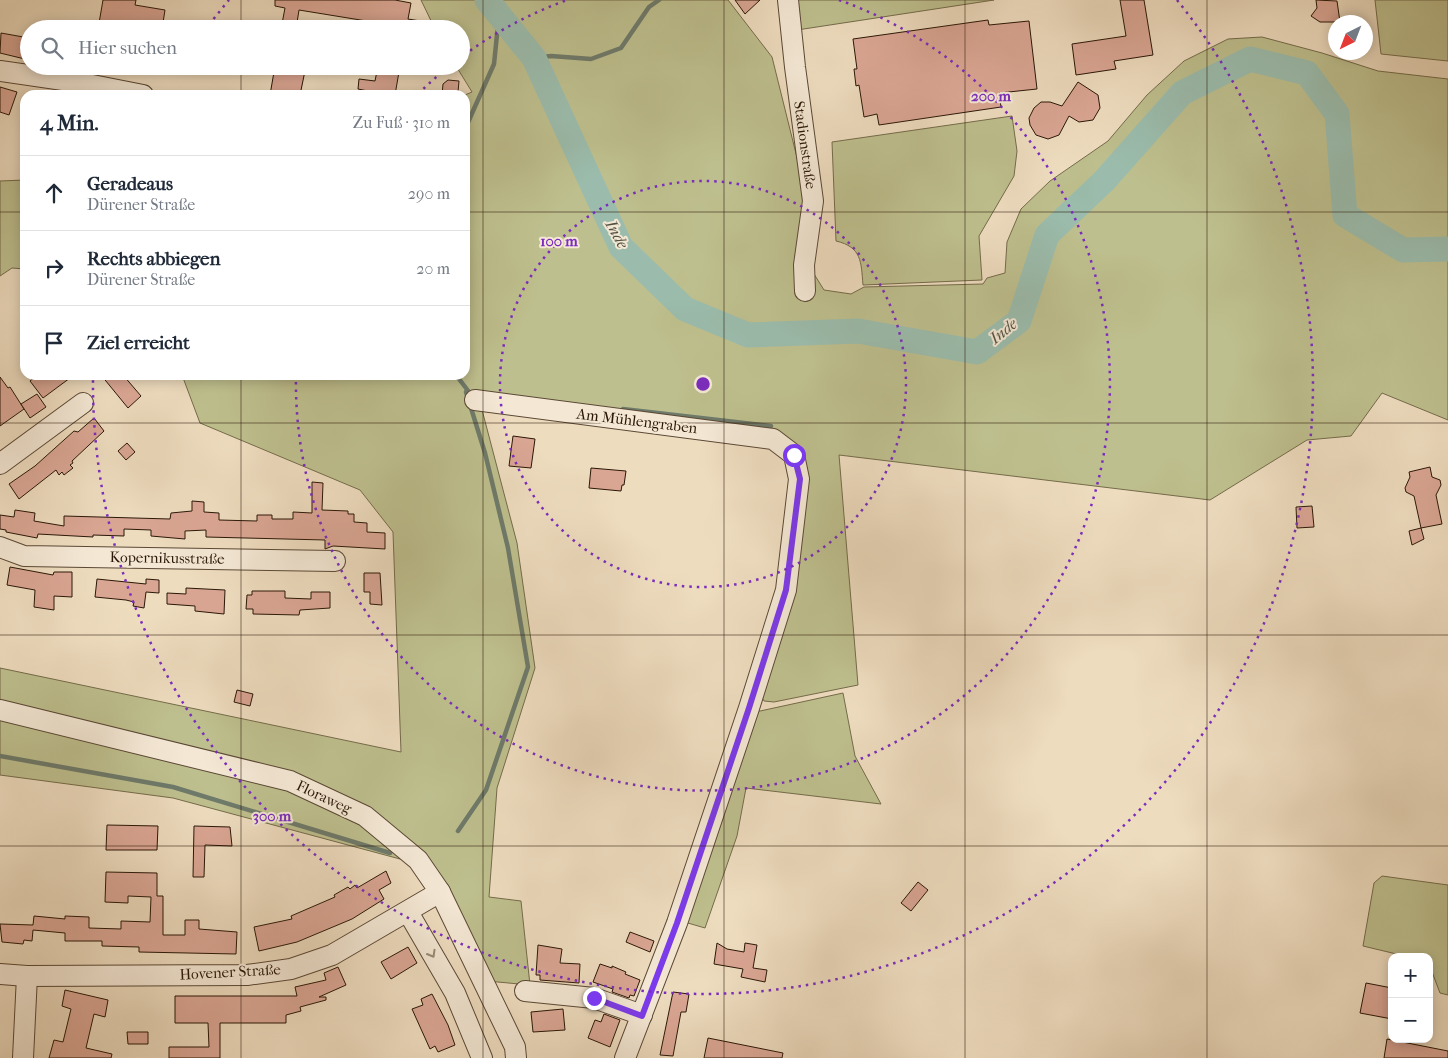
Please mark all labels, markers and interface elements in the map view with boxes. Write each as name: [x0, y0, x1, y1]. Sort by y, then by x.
north arrow: [1328, 15, 1373, 60]
search box: [20, 20, 470, 75]
icon: search: [38, 34, 66, 62]
text: Hier suchen: [78, 37, 177, 59]
text: 200 m: [971, 87, 1011, 105]
street label: Stadionstraße: [790, 100, 820, 191]
text: 4 Min.: [40, 111, 99, 135]
text: Zu Fuß · 310 m: [353, 113, 450, 132]
text: Geradeaus: [87, 173, 173, 195]
icon: ahead: [40, 179, 68, 207]
text: 290 m: [408, 184, 450, 203]
text: Dürener Straße: [87, 195, 195, 214]
water label: Inde: [601, 216, 633, 252]
text: 100 m: [540, 232, 578, 250]
text: Rechts abbiegen: [87, 248, 221, 270]
icon: right: [40, 254, 68, 282]
text: 20 m: [416, 259, 450, 278]
text: Dürener Straße: [87, 270, 195, 289]
water label: Inde: [985, 314, 1021, 348]
icon: arrive: [40, 329, 68, 357]
text: Ziel erreicht: [87, 332, 190, 354]
centre of rings: [694, 375, 712, 393]
street label: Am Mühlengraben: [575, 405, 699, 437]
route start: [783, 444, 806, 467]
street label: Kopernikusstraße: [109, 548, 225, 568]
street label: Floraweg: [293, 776, 355, 818]
text: 300 m: [253, 807, 292, 825]
one-way arrow: [426, 948, 436, 957]
map controls: [1388, 953, 1433, 1043]
button: +: [1388, 953, 1433, 998]
street label: Hovener Straße: [179, 960, 282, 984]
route end: [583, 987, 606, 1010]
button: −: [1388, 998, 1433, 1043]

